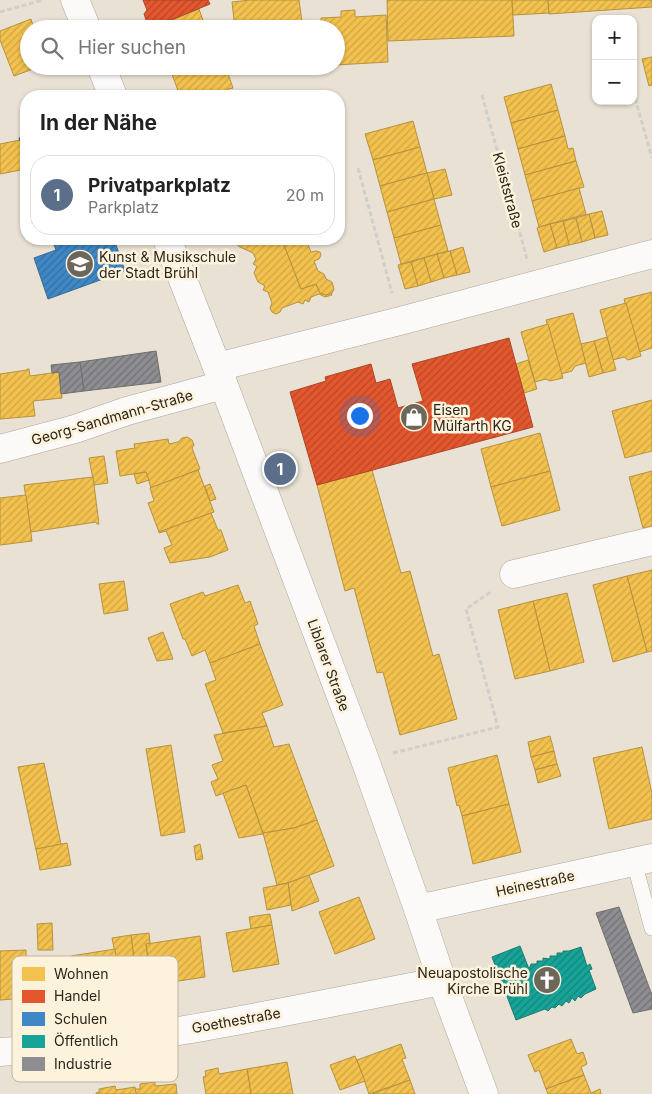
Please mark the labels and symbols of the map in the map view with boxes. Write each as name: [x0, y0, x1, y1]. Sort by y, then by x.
street label: Kleiststraße: [490, 150, 526, 230]
place label: Kunst & Musikschule der Stadt Brühl: [99, 248, 236, 281]
school or university icon: Kunst & Musikschule der Stadt Brühl: [65, 249, 95, 279]
street label: Georg-Sandmann-Straße: [29, 386, 195, 448]
place label: Eisen Mülfarth KG: [433, 401, 512, 434]
shop icon: Eisen Mülfarth KG: [399, 402, 429, 432]
your location: [347, 403, 373, 429]
pin: 1: [264, 450, 296, 488]
street label: Liblarer Straße: [304, 617, 354, 713]
street label: Heinestraße: [494, 866, 576, 900]
legend: [12, 956, 178, 1082]
place label: Neuapostolische Kirche Brühl: [417, 964, 528, 997]
text: Wohnen: [54, 965, 108, 982]
church icon: Neuapostolische Kirche Brühl: [532, 965, 562, 995]
text: Handel: [54, 987, 101, 1004]
street label: Goethestraße: [190, 1004, 282, 1036]
text: Schulen: [54, 1010, 107, 1027]
text: Öffentlich: [54, 1032, 118, 1049]
text: Industrie: [54, 1055, 112, 1072]

